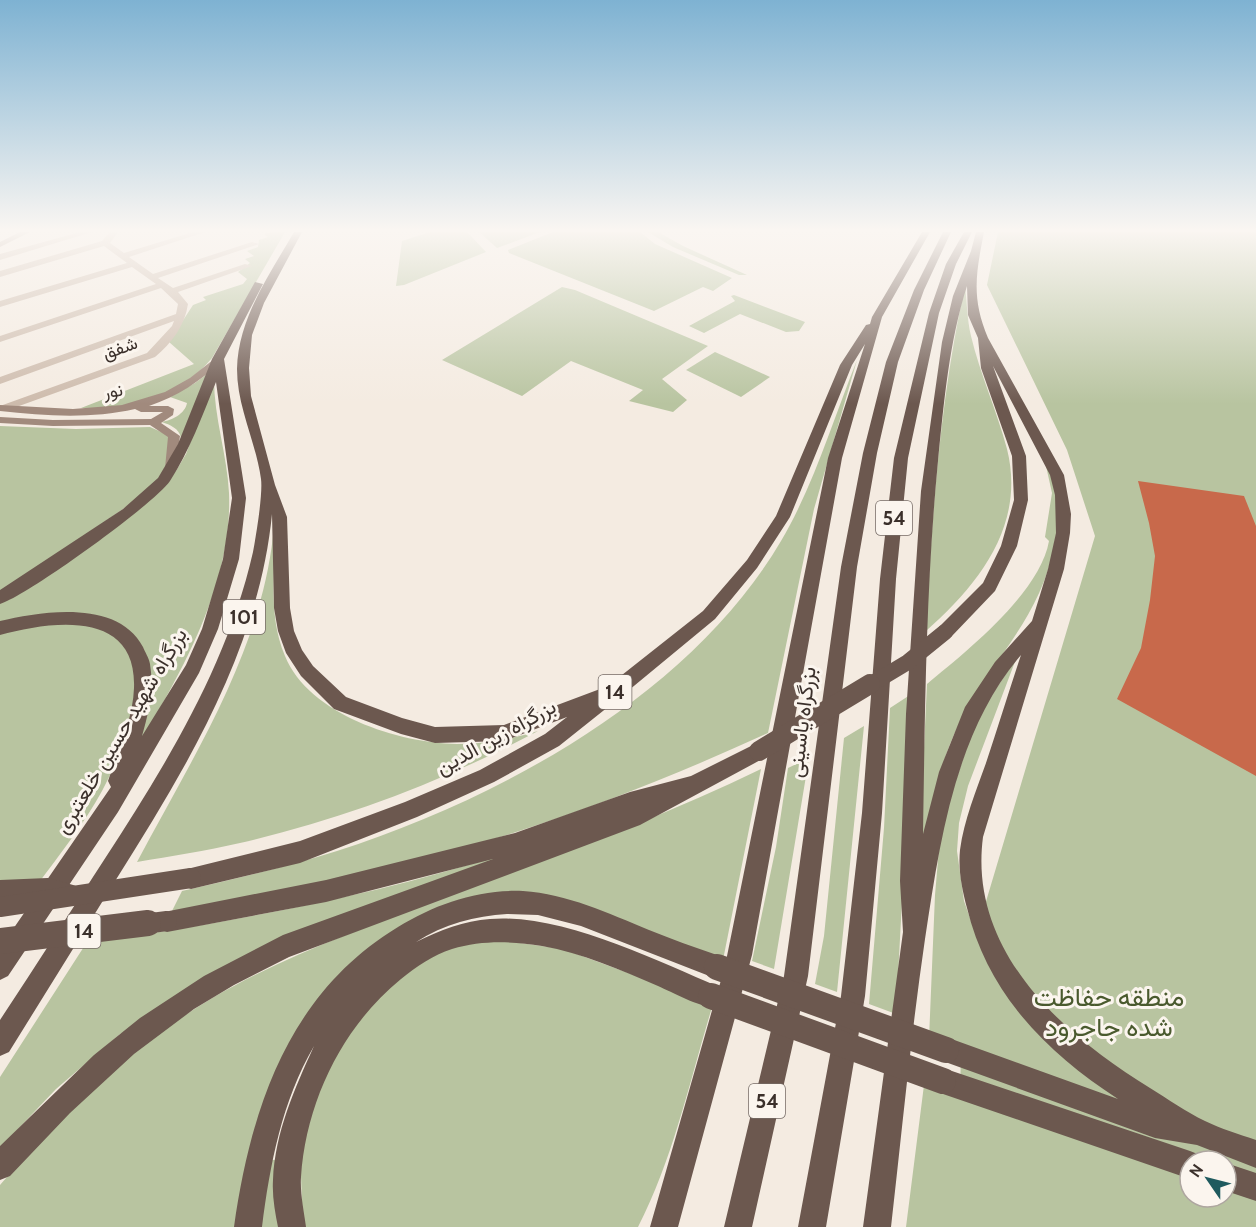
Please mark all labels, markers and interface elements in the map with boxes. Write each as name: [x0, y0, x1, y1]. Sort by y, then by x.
street label: شفق: [100, 332, 140, 364]
street label: نور: [101, 379, 124, 404]
road number: 54: [876, 501, 912, 535]
road number: 101: [223, 600, 265, 634]
street label: بزرگراه شهید حسین خلعتبری: [49, 623, 193, 839]
street label: بزرگراه یاسینی: [782, 665, 822, 779]
road number: 14: [598, 675, 632, 709]
street label: بزرگراه زین الدین: [431, 693, 561, 781]
road number: 14: [68, 914, 100, 948]
park label: منطقه حفاظت شده جاجرود: [1034, 981, 1184, 1043]
road number: 54: [749, 1084, 785, 1118]
north arrow: [1178, 1149, 1238, 1209]
text: N: [1185, 1161, 1207, 1181]

